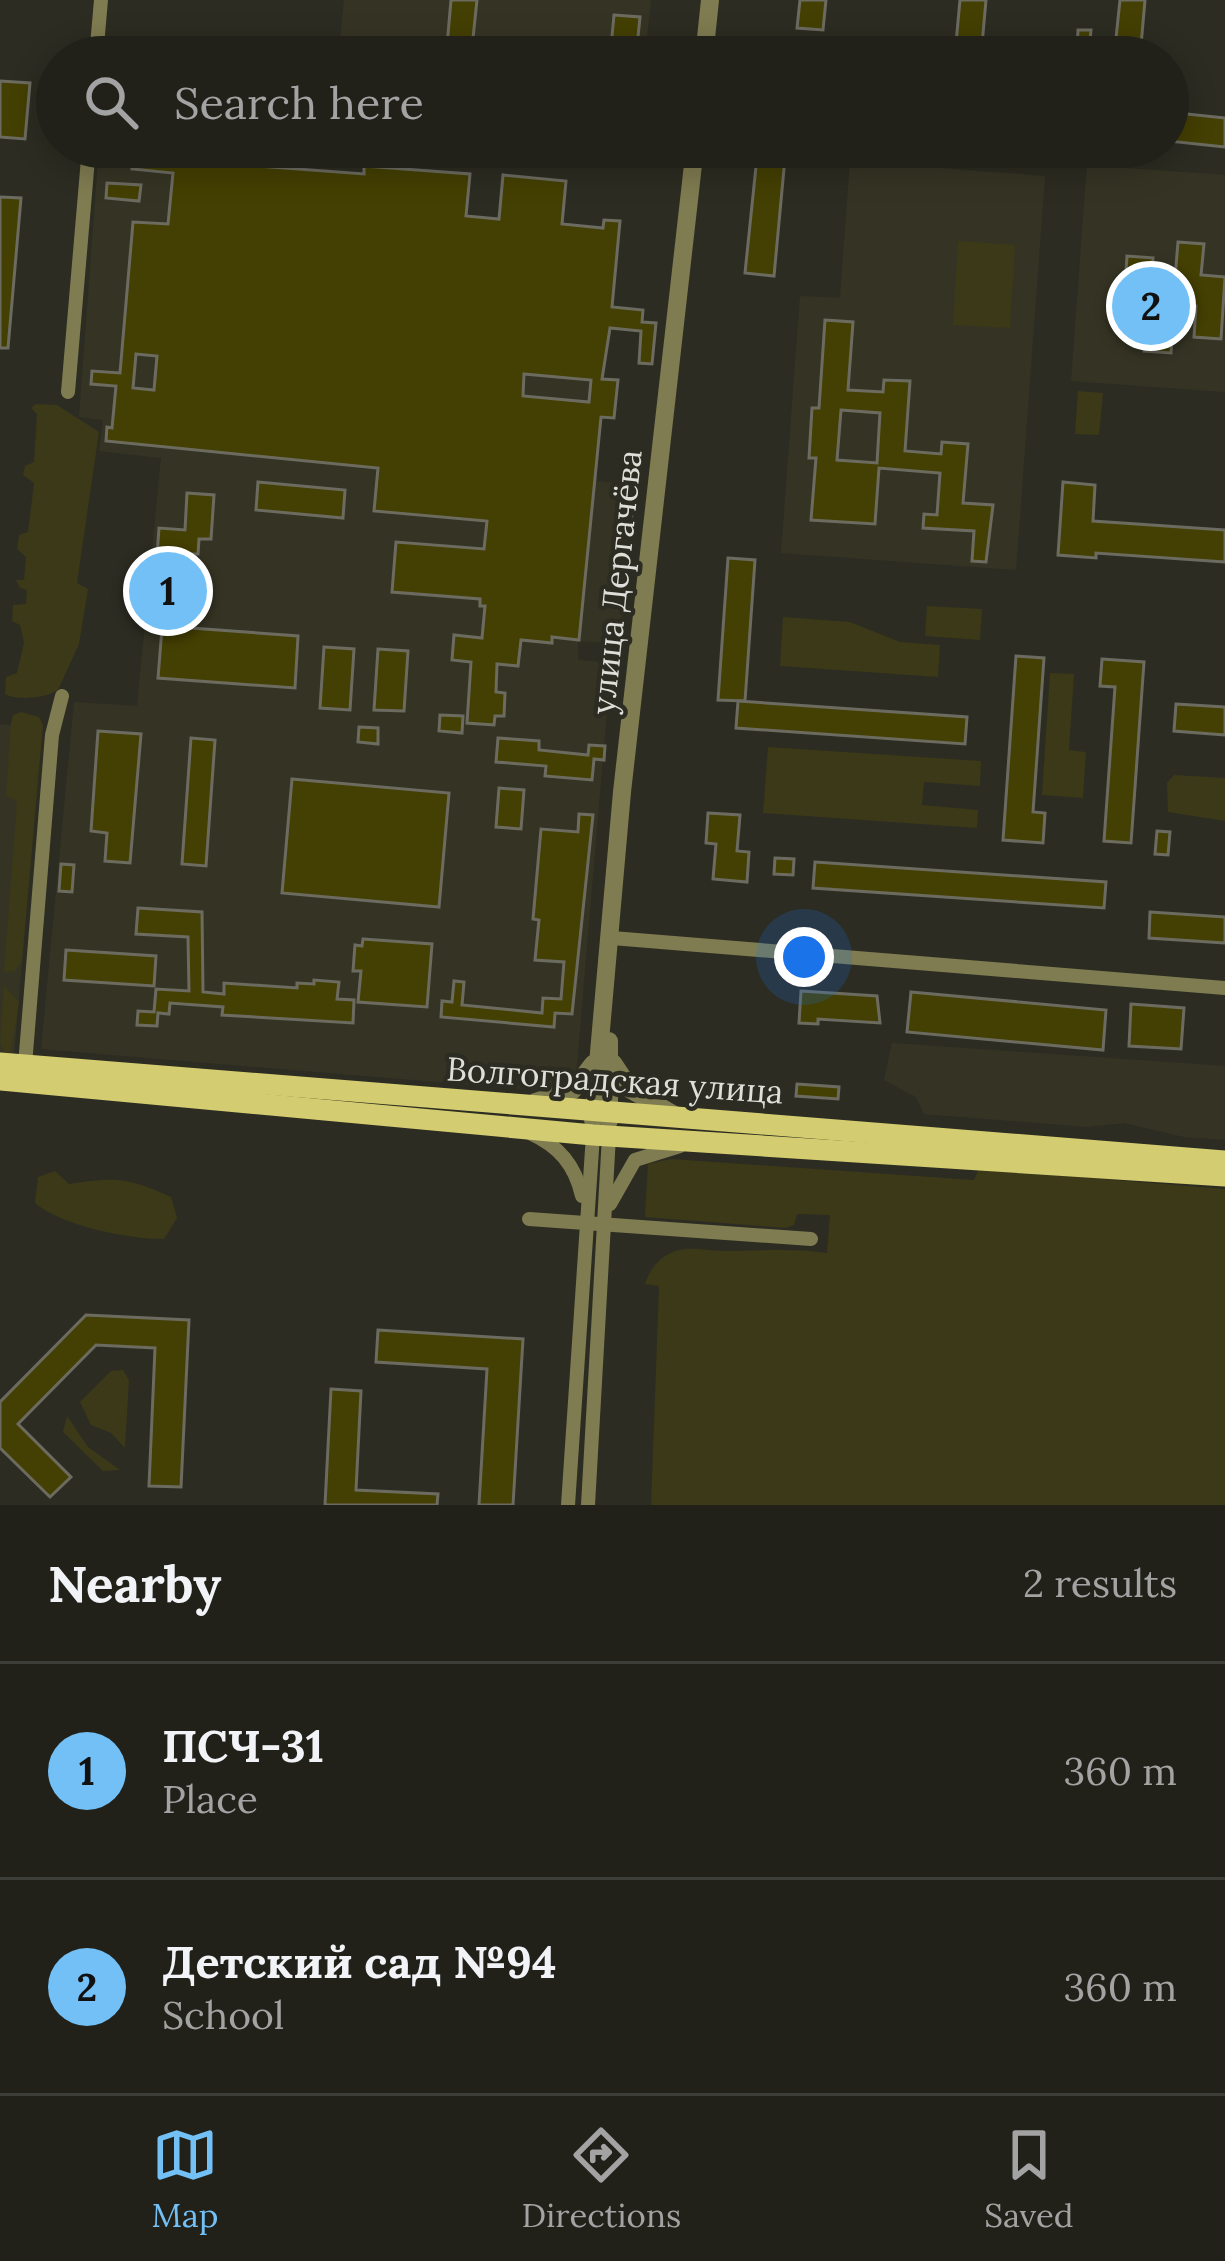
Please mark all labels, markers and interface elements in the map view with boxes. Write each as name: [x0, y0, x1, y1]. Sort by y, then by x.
search box: [36, 36, 1189, 168]
icon: search: [78, 69, 144, 135]
text: Search here: [174, 74, 424, 131]
pin: 2: [1112, 261, 1190, 351]
street label: улица Дергачёва: [581, 448, 651, 716]
pin: 1: [129, 546, 207, 636]
your location: [774, 927, 834, 987]
street label: Волгоградская улица: [445, 1047, 785, 1113]
text: Nearby: [48, 1551, 221, 1616]
text: 2 results: [1023, 1558, 1177, 1608]
text: ПСЧ-31: [162, 1717, 324, 1774]
text: 1: [79, 1746, 95, 1796]
text: 360 m: [1063, 1746, 1177, 1796]
text: Place: [162, 1774, 258, 1824]
text: Детский сад №94: [162, 1933, 557, 1990]
text: 2: [77, 1962, 97, 2012]
text: 360 m: [1063, 1962, 1177, 2012]
text: School: [162, 1990, 284, 2040]
tab: Map: [151, 2122, 219, 2236]
tab: Directions: [522, 2122, 681, 2236]
tab: Saved: [984, 2122, 1073, 2236]

